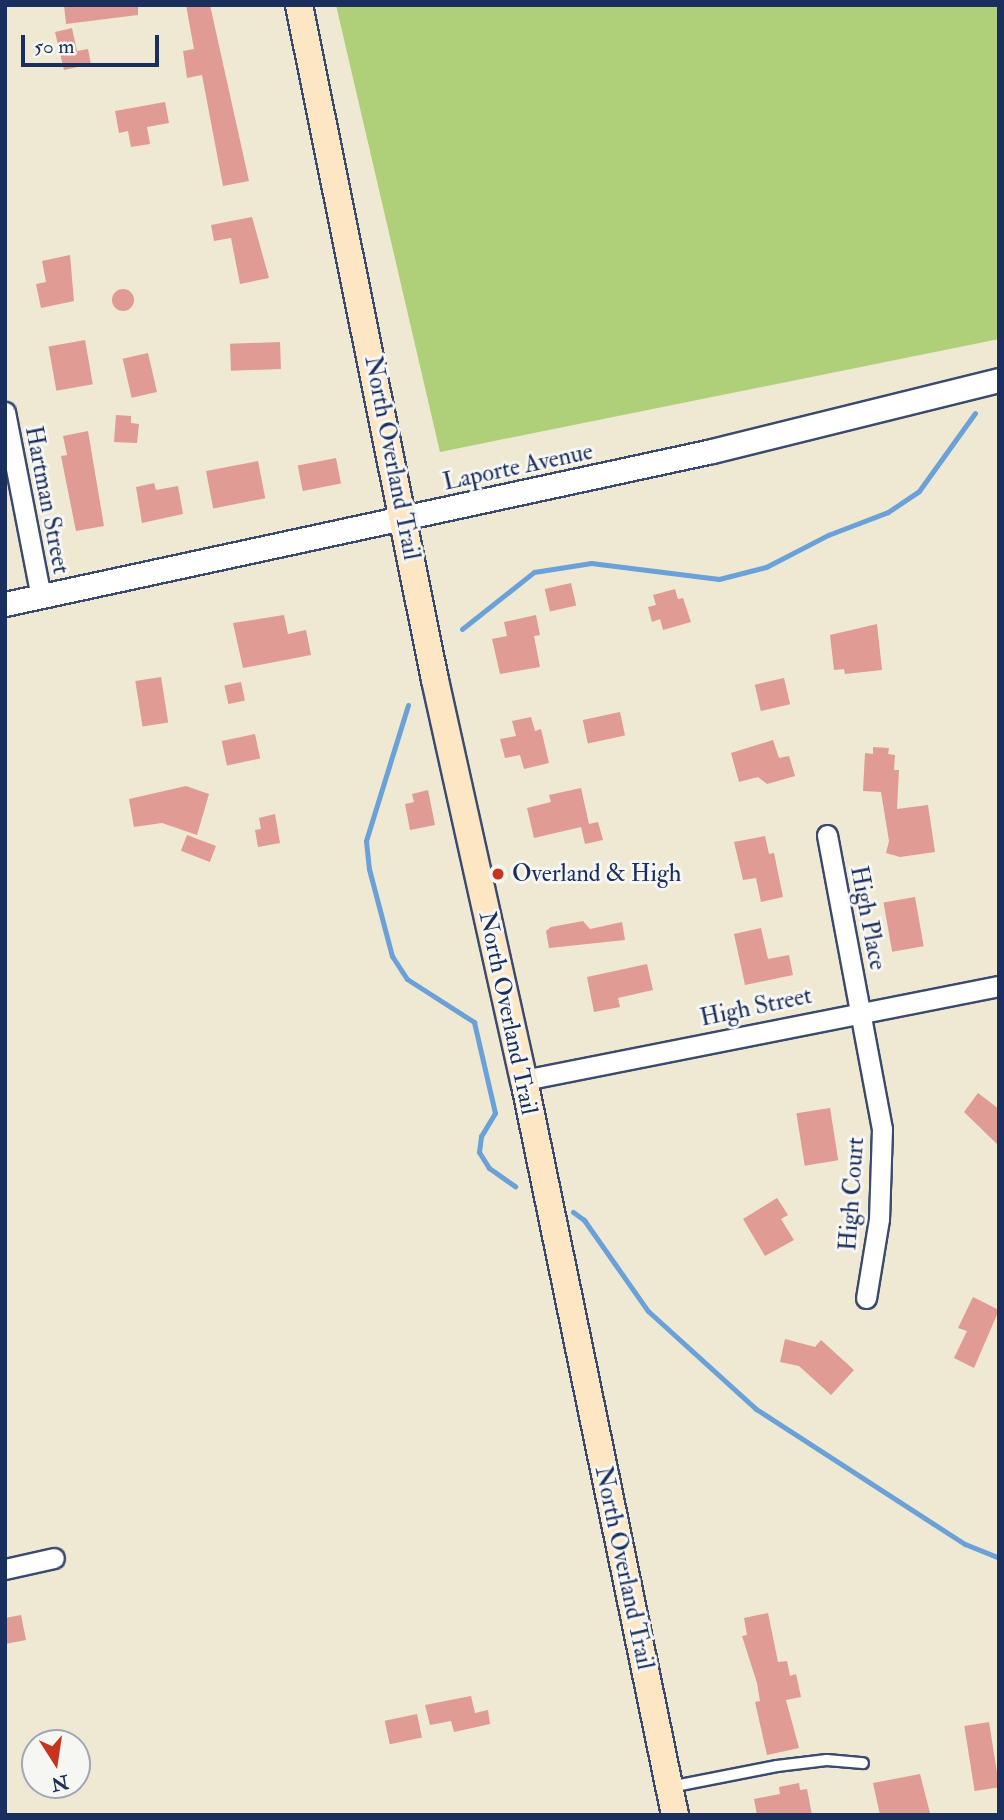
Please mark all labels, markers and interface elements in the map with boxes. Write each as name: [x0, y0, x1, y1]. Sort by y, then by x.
scale bar: [24, 21, 163, 65]
text: 50 m: [34, 33, 75, 60]
street label: North Overland Trail: [358, 354, 426, 562]
street label: Hartman Street: [19, 424, 75, 576]
street label: Laporte Avenue: [441, 437, 595, 497]
place label: Overland & High: [512, 860, 681, 888]
street label: High Place: [844, 864, 892, 972]
marker: Overland & High: [490, 866, 506, 882]
street label: North Overland Trail: [472, 909, 544, 1117]
street label: High Street: [698, 981, 814, 1033]
street label: High Court: [834, 1136, 870, 1252]
street label: North Overland Trail: [588, 1464, 660, 1672]
north arrow: [21, 1729, 91, 1799]
text: N: [49, 1769, 71, 1796]

